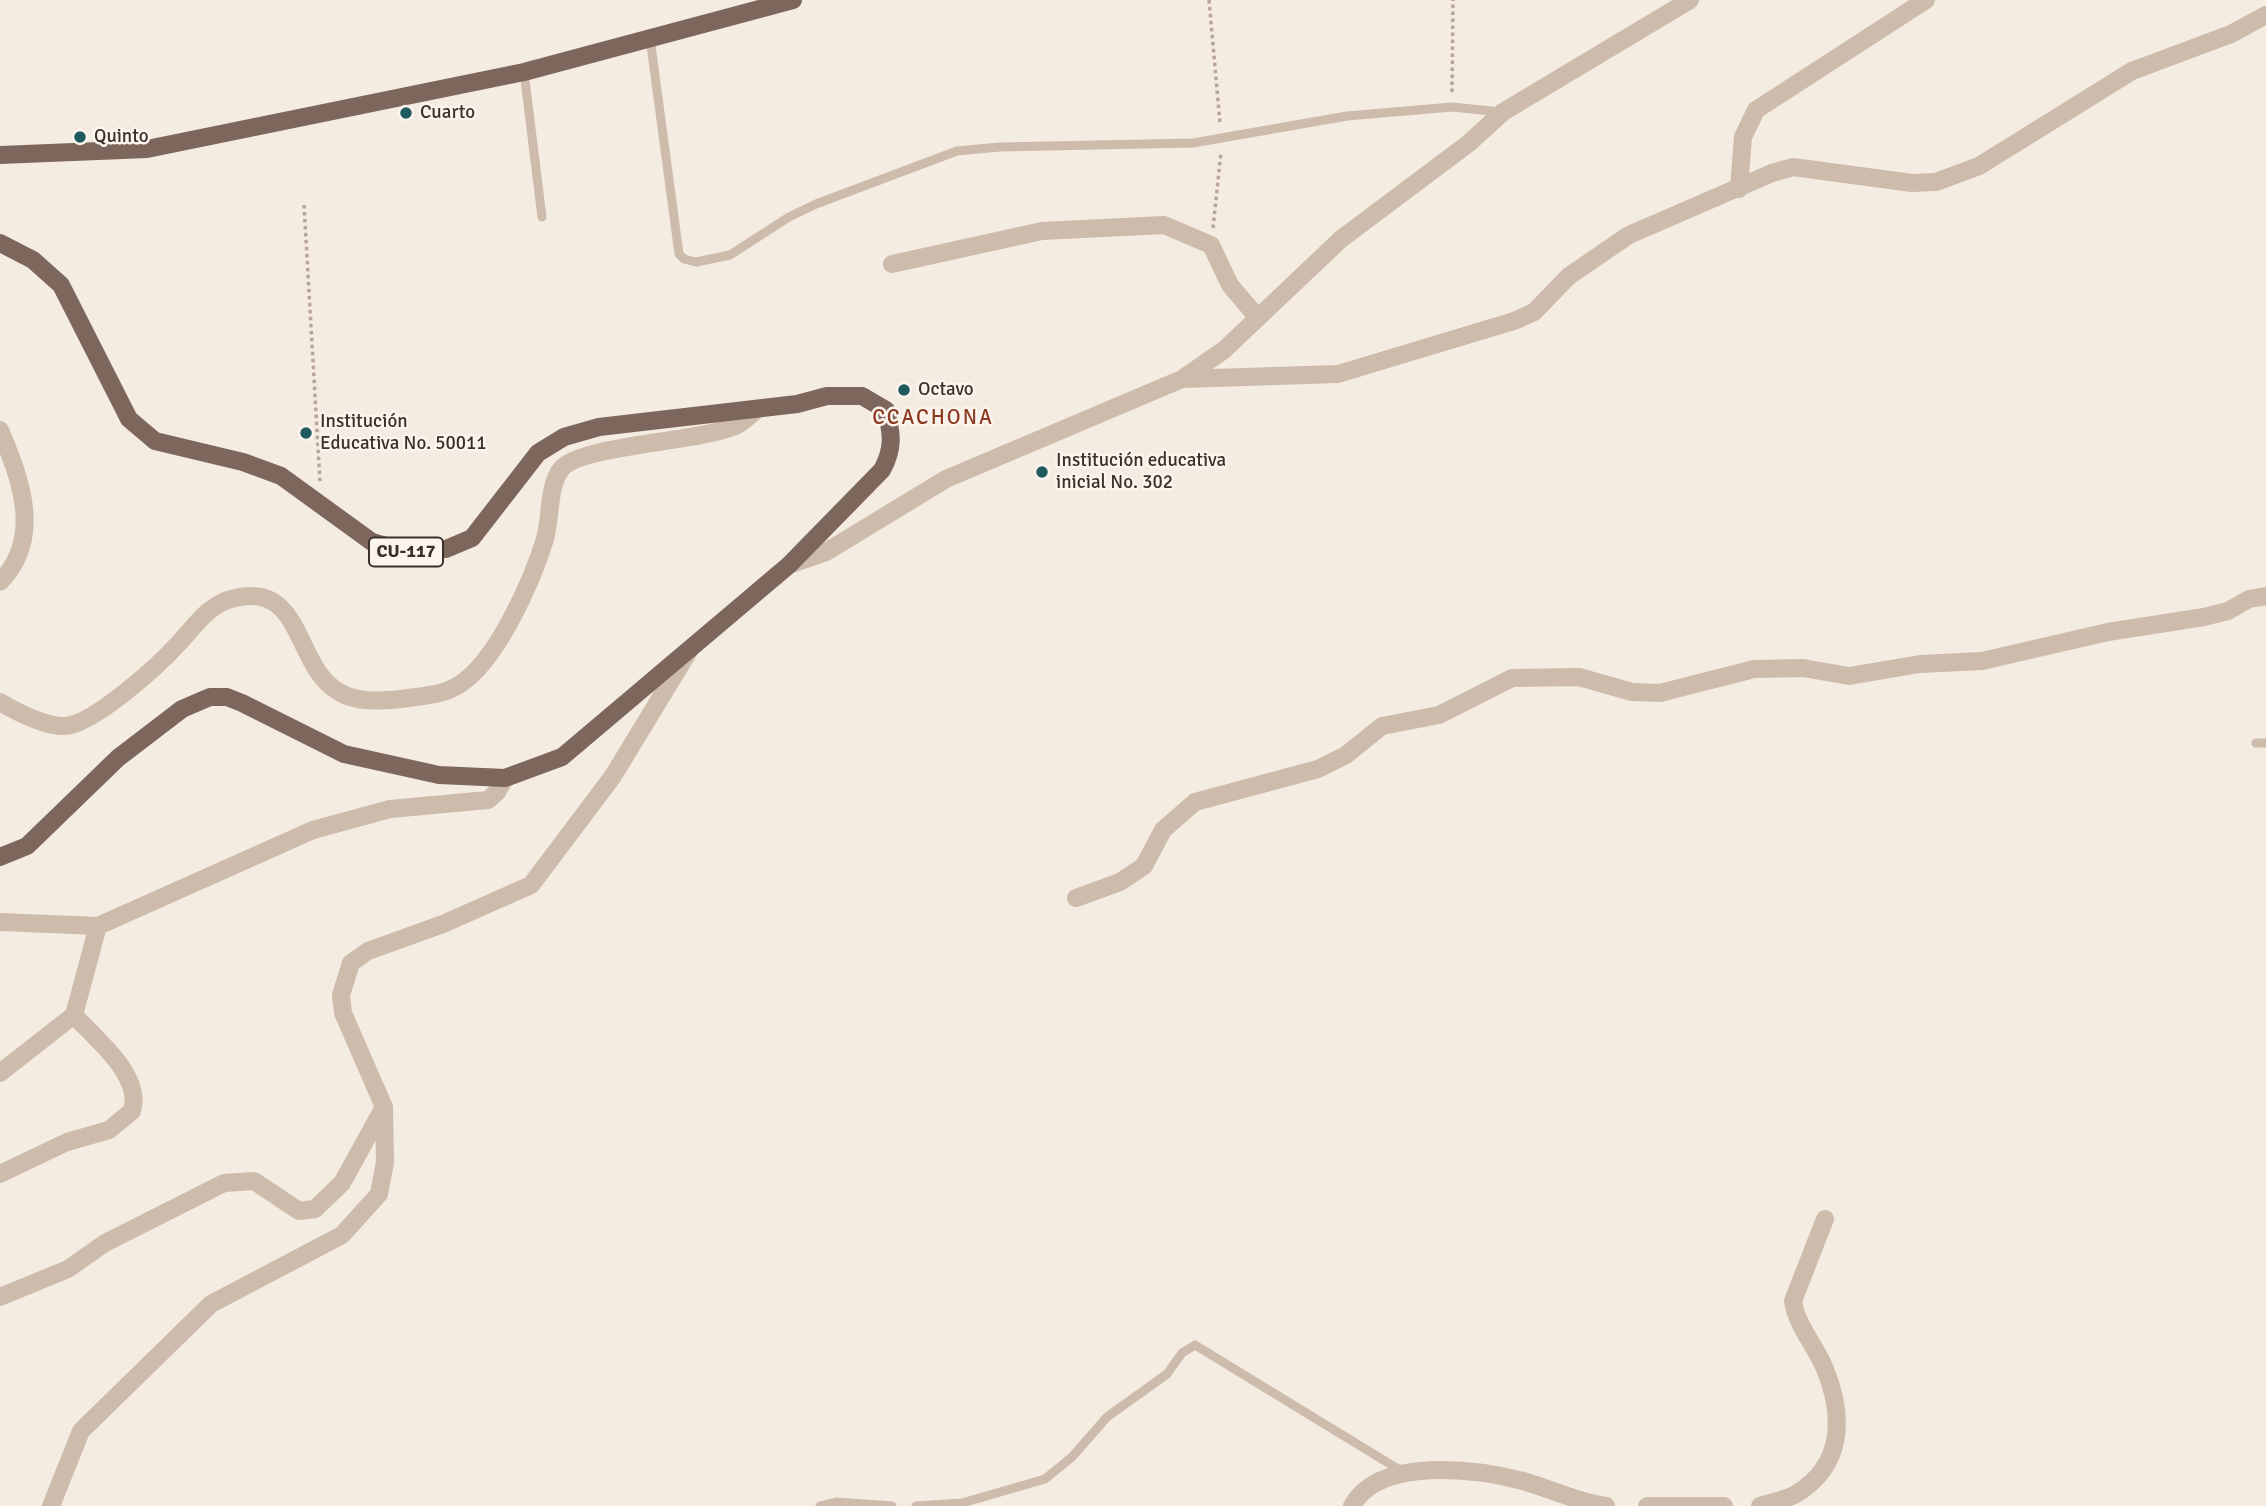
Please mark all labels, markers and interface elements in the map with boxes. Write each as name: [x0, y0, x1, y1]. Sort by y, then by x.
place label: Cuarto: [420, 102, 475, 124]
marker: Cuarto: [398, 105, 414, 121]
place label: Quinto: [94, 126, 149, 148]
marker: Quinto: [72, 129, 88, 145]
place label: Octavo: [918, 379, 974, 401]
marker: Octavo: [896, 382, 912, 398]
district label: CCACHONA: [873, 405, 993, 431]
place label: Institución Educativa No. 50011: [320, 411, 487, 455]
marker: Institución Educativa No. 50011: [298, 425, 314, 441]
place label: Institución educativa inicial No. 302: [1056, 450, 1226, 494]
marker: Institución educativa inicial No. 302: [1034, 464, 1050, 480]
road number: CU-117: [369, 538, 443, 566]

